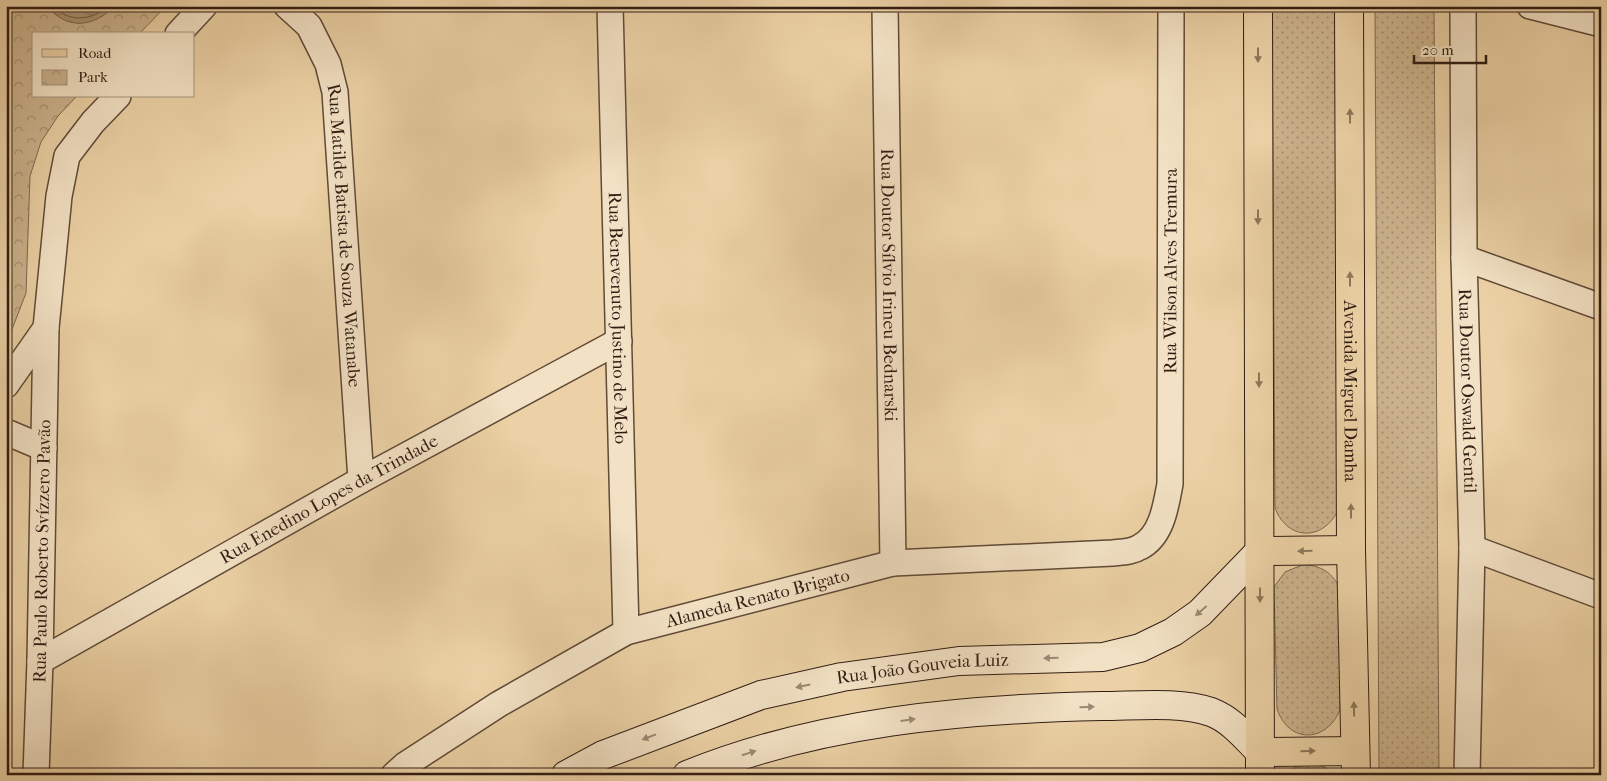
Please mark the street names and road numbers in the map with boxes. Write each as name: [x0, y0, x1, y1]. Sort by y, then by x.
street label: Rua Matilde Batista de Souza Watanabe: [322, 82, 365, 388]
street label: Rua Doutor Sílvio Irineu Bednarski: [876, 148, 901, 422]
street label: Rua Wilson Alves Tremura: [1160, 167, 1182, 374]
street label: Rua Benevenuto Justino de Melo: [604, 191, 631, 444]
street label: Rua Doutor Oswald Gentil: [1454, 288, 1480, 494]
street label: Avenida Miguel Damha: [1339, 299, 1361, 482]
street label: Rua Paulo Roberto Svízzero Pavão: [29, 419, 55, 683]
street label: Rua Enedino Lopes da Trindade: [216, 431, 442, 569]
street label: Alameda Renato Brigato: [663, 565, 852, 632]
street label: Rua João Gouveia Luiz: [835, 650, 1009, 689]

